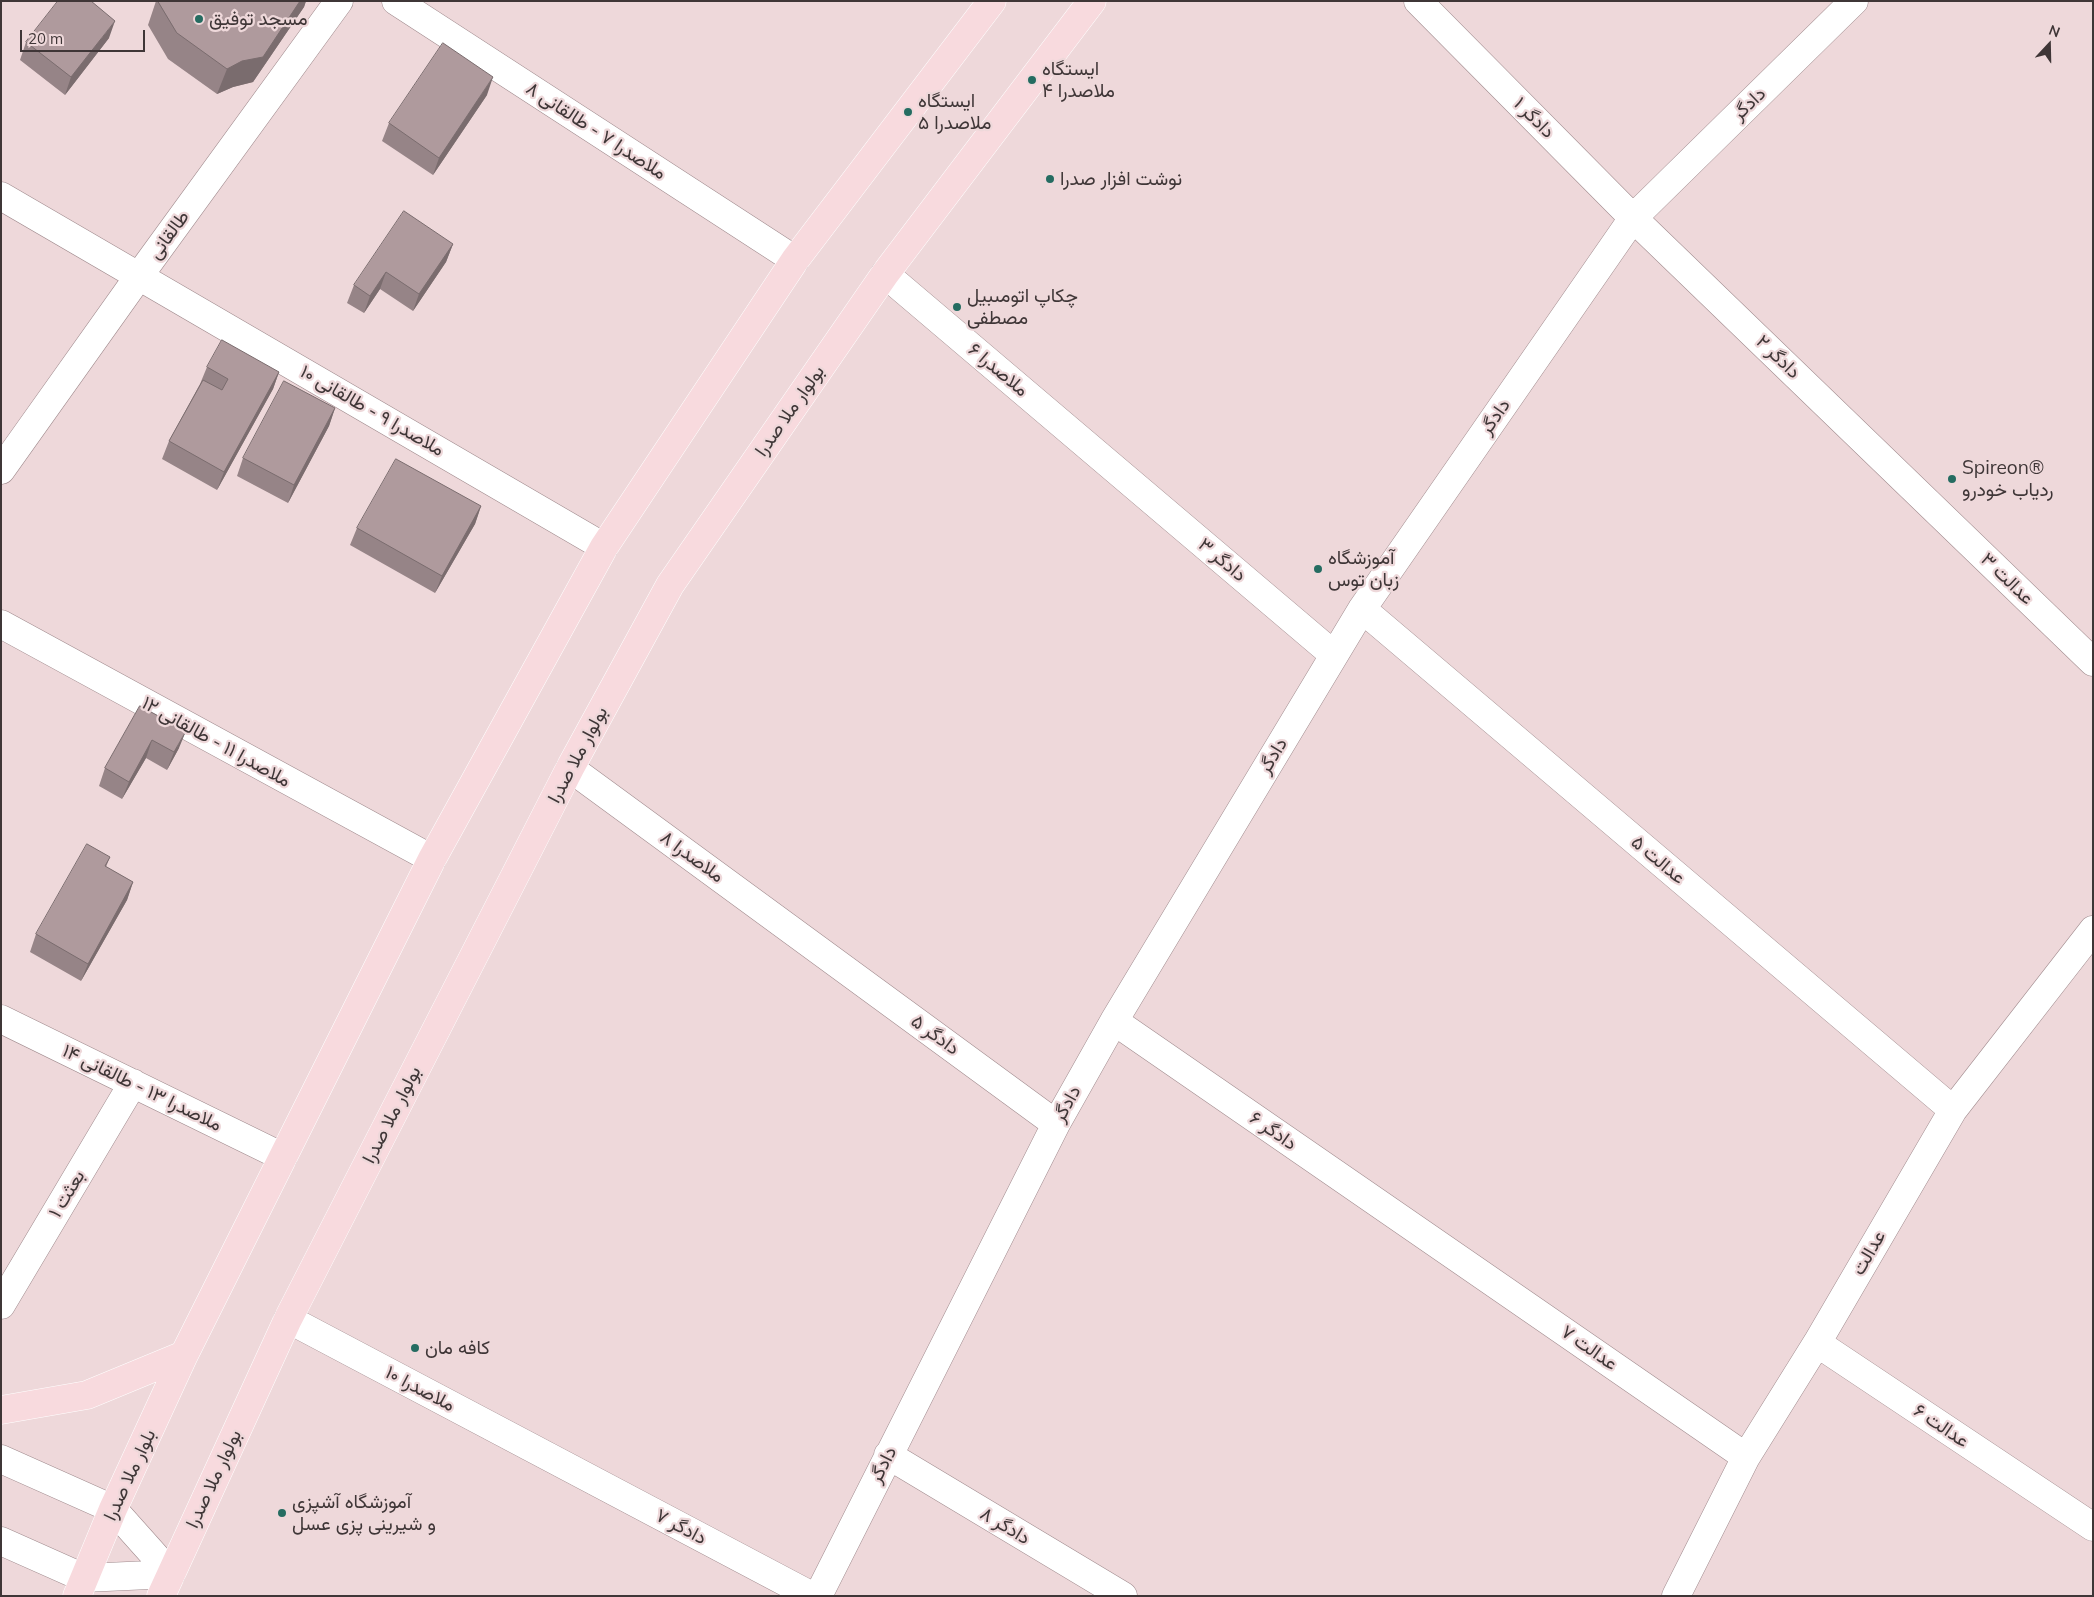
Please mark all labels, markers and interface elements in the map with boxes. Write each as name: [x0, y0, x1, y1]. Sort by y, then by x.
place label: مسجد توفیق: [209, 8, 308, 30]
marker: مسجد توفیق: [193, 13, 205, 25]
scale bar: [22, 20, 148, 52]
north arrow: [2024, 20, 2074, 70]
text: N: [2046, 21, 2063, 41]
text: 20 m: [28, 29, 63, 48]
place label: ایستگاه ملاصدرا ۴: [1042, 58, 1115, 102]
marker: ایستگاه ملاصدرا ۴: [1026, 74, 1038, 86]
street label: ملاصدرا ۷ - طالقانی ۸: [522, 77, 670, 185]
street label: دادگر: [1727, 83, 1771, 125]
place label: ایستگاه ملاصدرا ۵: [918, 90, 991, 134]
street label: دادگر ۱: [1509, 93, 1559, 143]
marker: ایستگاه ملاصدرا ۵: [902, 106, 914, 118]
place label: نوشت افزار صدرا: [1060, 168, 1182, 190]
marker: نوشت افزار صدرا: [1044, 173, 1056, 185]
street label: طالقانی: [144, 206, 194, 264]
place label: چکاپ اتومىبیل مصطفی: [967, 285, 1078, 329]
marker: چکاپ اتومىبیل مصطفی: [951, 301, 963, 313]
street label: دادگر ۲: [1751, 330, 1805, 384]
street label: ملاصدرا ۶: [963, 338, 1033, 402]
street label: ملاصدرا ۹ - طالقانی ۱۰: [296, 360, 448, 462]
street label: بولوار ملا صدرا: [750, 361, 830, 461]
street label: دادگر: [1475, 395, 1515, 439]
place label: Spireon® ردیاب خودرو: [1962, 457, 2054, 501]
marker: Spireon® ردیاب خودرو: [1946, 473, 1958, 485]
street label: دادگر ۳: [1193, 533, 1251, 587]
place label: آموزشگاه زبان توس: [1328, 547, 1399, 591]
street label: عدالت ۳: [1976, 548, 2038, 610]
marker: آموزشگاه زبان توس: [1312, 563, 1324, 575]
street label: ملاصدرا ۱۱ - طالقانی ۱۲: [138, 692, 294, 792]
street label: بولوار ملا صدرا: [543, 703, 613, 807]
street label: دادگر: [1253, 734, 1293, 778]
street label: ملاصدرا ۸: [656, 826, 728, 888]
street label: عدالت ۵: [1626, 831, 1690, 889]
street label: دادگر ۵: [906, 1010, 964, 1060]
street label: ملاصدرا ۱۳ - طالقانی ۱۴: [59, 1040, 225, 1136]
street label: بولوار ملا صدرا: [358, 1063, 426, 1167]
street label: دادگر: [1048, 1082, 1086, 1126]
street label: دادگر ۶: [1245, 1107, 1301, 1155]
street label: بعثت ۱: [44, 1166, 90, 1222]
street label: عدالت: [1847, 1227, 1891, 1279]
street label: عدالت ۷: [1556, 1320, 1622, 1376]
place label: کافه مان: [425, 1337, 490, 1359]
marker: کافه مان: [409, 1342, 421, 1354]
street label: ملاصدرا ۱۰: [381, 1361, 459, 1417]
street label: عدالت ۶: [1909, 1399, 1973, 1453]
street label: بلوار ملا صدرا: [99, 1426, 161, 1524]
street label: بولوار ملا صدرا: [181, 1426, 247, 1532]
street label: دادگر: [864, 1443, 902, 1487]
place label: آموزشگاه آشپزی و شیرینی پزی عسل: [292, 1491, 436, 1535]
street label: دادگر ۸: [976, 1502, 1034, 1550]
street label: دادگر ۷: [652, 1504, 710, 1550]
marker: آموزشگاه آشپزی و شیرینی پزی عسل: [276, 1507, 288, 1519]

